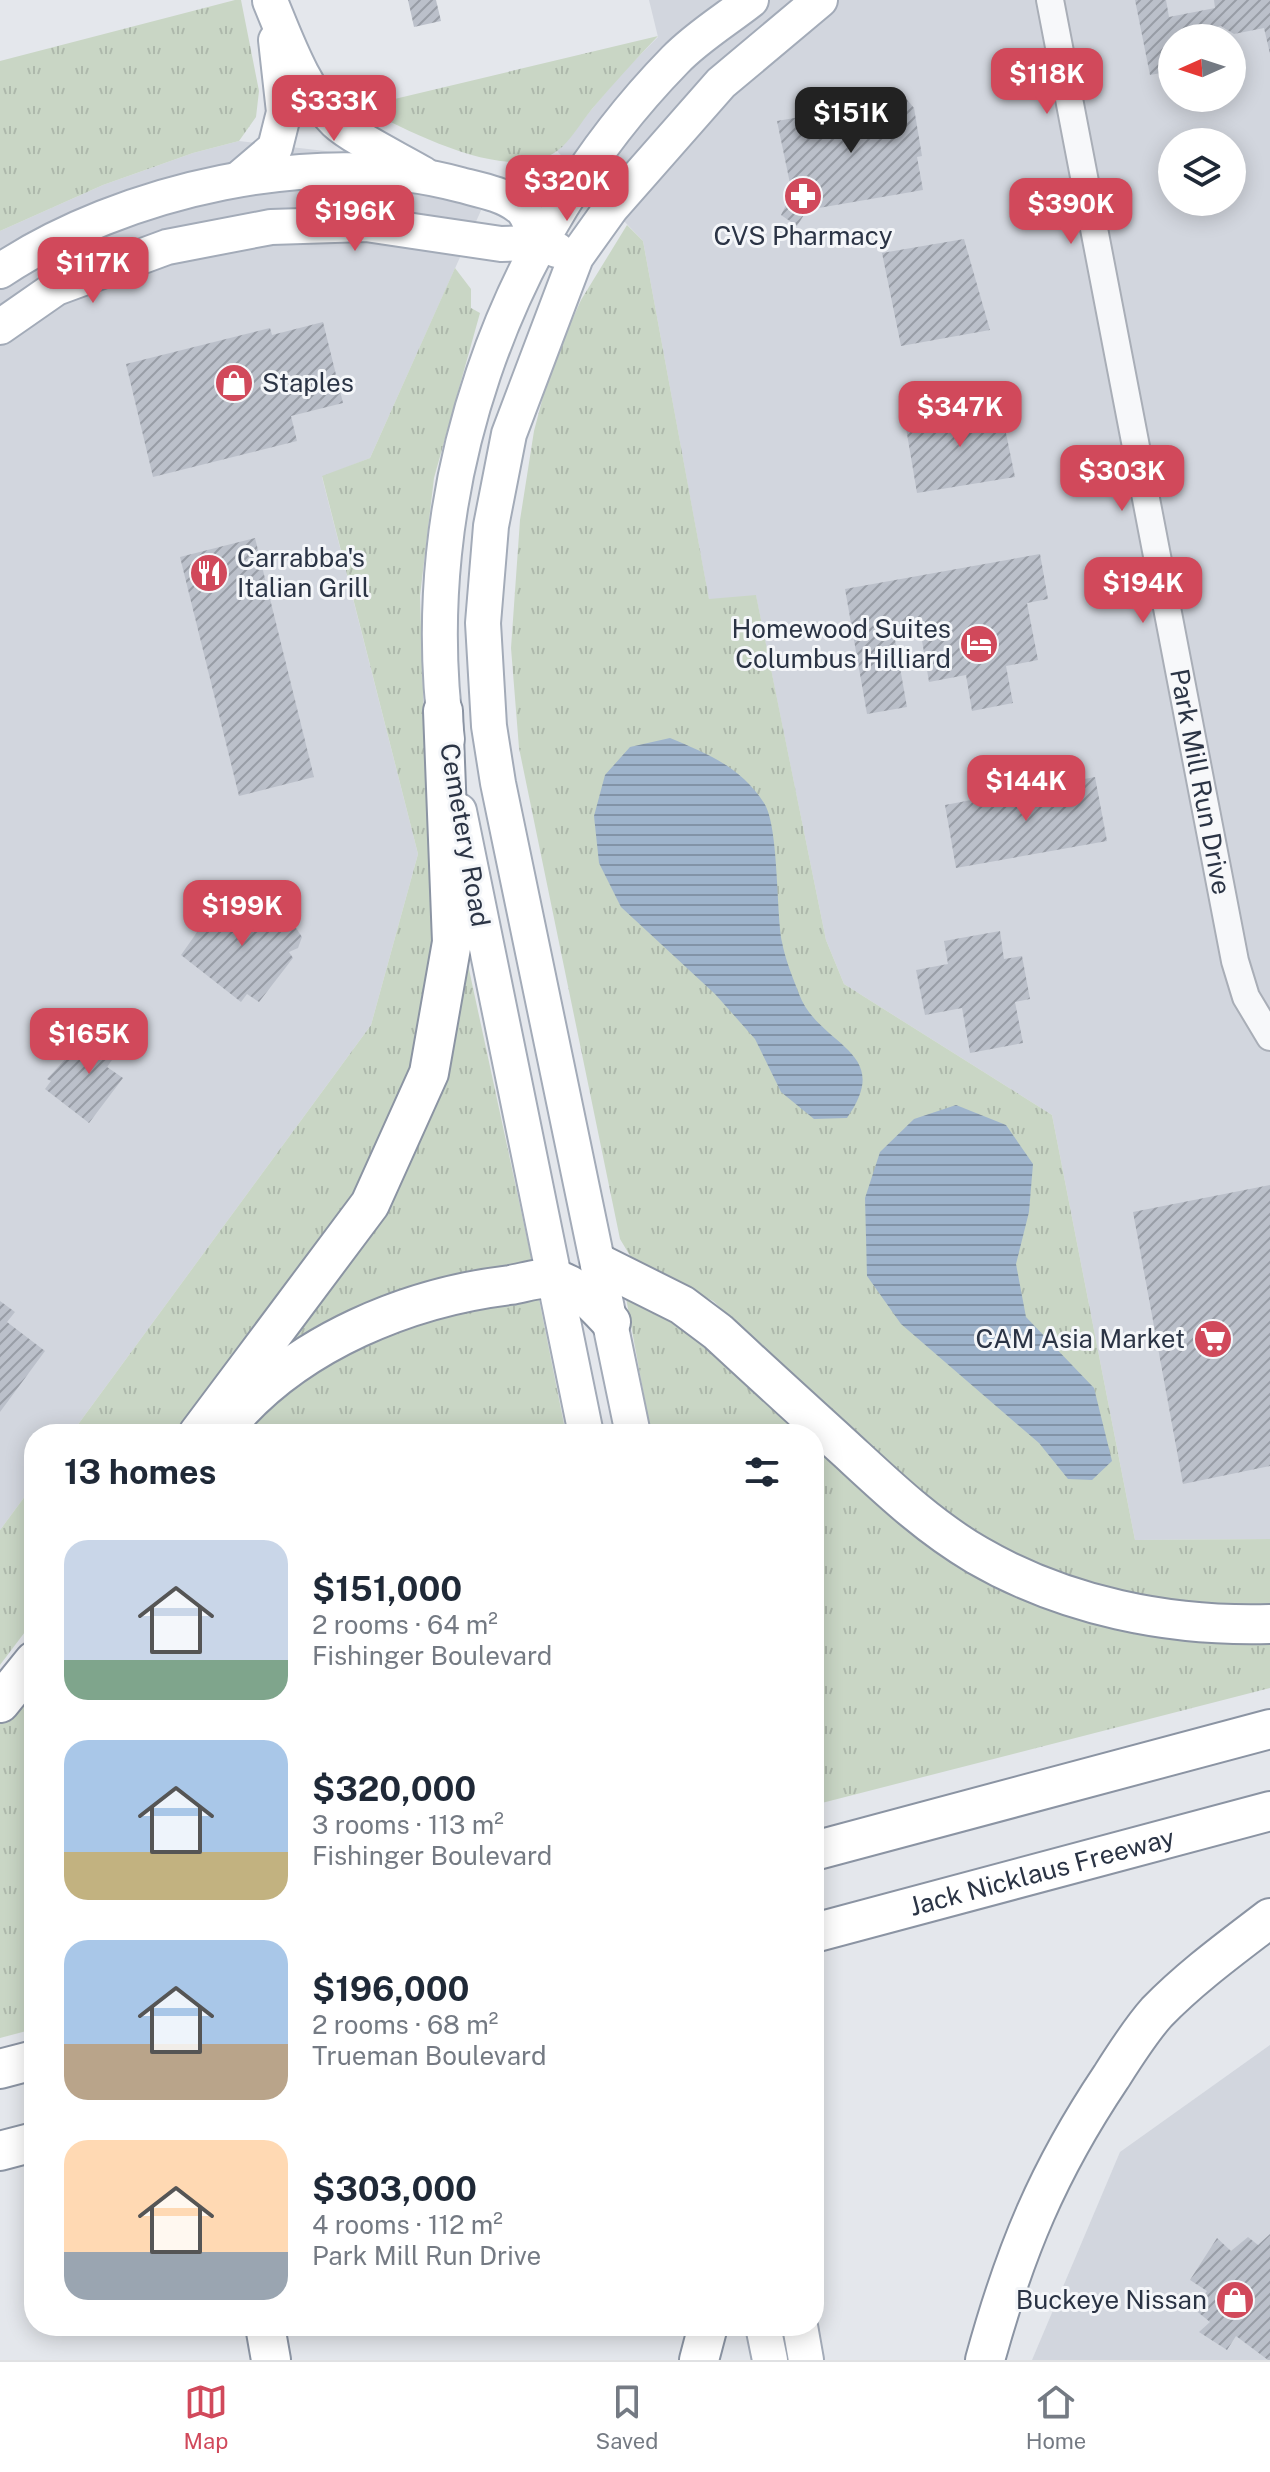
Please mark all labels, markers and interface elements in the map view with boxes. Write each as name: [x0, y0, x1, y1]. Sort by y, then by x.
north arrow: [1158, 24, 1246, 112]
map controls: [1158, 24, 1246, 216]
pin: $118K: [991, 48, 1103, 116]
text: $118K: [1009, 58, 1085, 89]
pin: $333K: [278, 75, 390, 143]
text: $333K: [290, 85, 378, 116]
pin: $151K: [795, 87, 907, 155]
text: $151K: [813, 97, 889, 128]
button: layers: [1158, 128, 1246, 216]
pin: $320K: [511, 155, 623, 223]
text: $320K: [524, 165, 610, 196]
pharmacy icon: CVS Pharmacy: [782, 175, 824, 217]
pin: $390K: [1015, 178, 1127, 246]
pin: $196K: [299, 185, 411, 253]
text: $390K: [1027, 188, 1115, 219]
text: $196K: [314, 195, 396, 226]
place label: CVS Pharmacy: [713, 220, 893, 251]
pin: $117K: [37, 237, 149, 305]
text: $117K: [56, 247, 130, 278]
shop icon: Staples: [213, 362, 255, 404]
place label: Staples: [262, 367, 354, 398]
pin: $347K: [904, 381, 1016, 449]
text: $347K: [917, 391, 1003, 422]
pin: $303K: [1066, 445, 1178, 513]
text: $303K: [1078, 455, 1166, 486]
place label: Carrabba's Italian Grill: [237, 542, 370, 603]
restaurant icon: Carrabba's Italian Grill: [188, 552, 230, 594]
pin: $194K: [1087, 557, 1199, 625]
text: $194K: [1102, 567, 1184, 598]
place label: Homewood Suites Columbus Hilliard: [732, 613, 951, 674]
hotel icon: Homewood Suites Columbus Hilliard: [958, 623, 1000, 665]
street label: Park Mill Run Drive: [1164, 666, 1238, 897]
street label: Cemetery Road: [434, 741, 497, 929]
pin: $144K: [970, 755, 1082, 823]
text: $144K: [985, 765, 1067, 796]
pin: $199K: [186, 880, 298, 948]
text: $199K: [201, 890, 283, 921]
pin: $165K: [33, 1008, 145, 1076]
text: $165K: [48, 1018, 130, 1049]
supermarket icon: CAM Asia Market: [1192, 1318, 1234, 1360]
place label: CAM Asia Market: [976, 1323, 1185, 1354]
icon: filters: [740, 1450, 784, 1494]
text: 13 homes: [64, 1452, 216, 1492]
text: $151,000: [312, 1569, 462, 1609]
icon: home: [128, 1572, 224, 1668]
text: 2 rooms · 64 m²: [312, 1609, 498, 1640]
text: Fishinger Boulevard: [312, 1640, 552, 1671]
text: $320,000: [312, 1769, 476, 1809]
icon: home: [128, 1772, 224, 1868]
text: 3 rooms · 113 m²: [312, 1809, 504, 1840]
street label: Jack Nicklaus Freeway: [906, 1821, 1178, 1922]
text: Fishinger Boulevard: [312, 1840, 552, 1871]
text: $196,000: [312, 1969, 469, 2009]
icon: home: [128, 1972, 224, 2068]
text: 2 rooms · 68 m²: [312, 2009, 498, 2040]
text: Trueman Boulevard: [312, 2040, 547, 2071]
text: $303,000: [312, 2169, 477, 2209]
icon: home: [128, 2172, 224, 2268]
text: 4 rooms · 112 m²: [312, 2209, 503, 2240]
text: Park Mill Run Drive: [312, 2240, 541, 2271]
shop icon: Buckeye Nissan: [1214, 2279, 1256, 2321]
place label: Buckeye Nissan: [1016, 2284, 1207, 2315]
tab: Map: [184, 2380, 228, 2454]
tab: Saved: [596, 2380, 658, 2454]
tab: Home: [1026, 2380, 1086, 2454]

